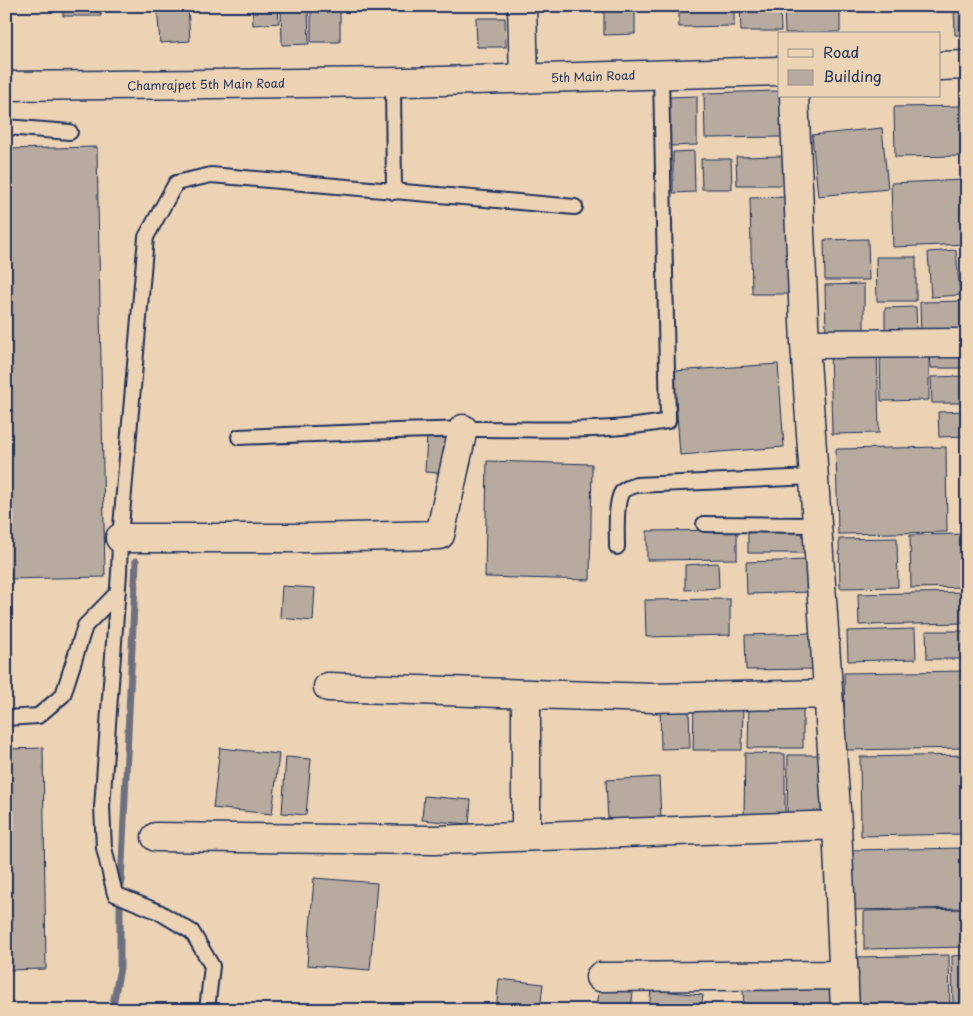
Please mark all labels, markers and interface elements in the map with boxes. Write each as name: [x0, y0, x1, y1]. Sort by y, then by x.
legend: [778, 32, 940, 98]
text: Road: [823, 40, 859, 63]
text: Building: [823, 64, 882, 87]
street label: 5th Main Road: [551, 66, 636, 86]
street label: Chamrajpet 5th Main Road: [127, 74, 285, 94]

